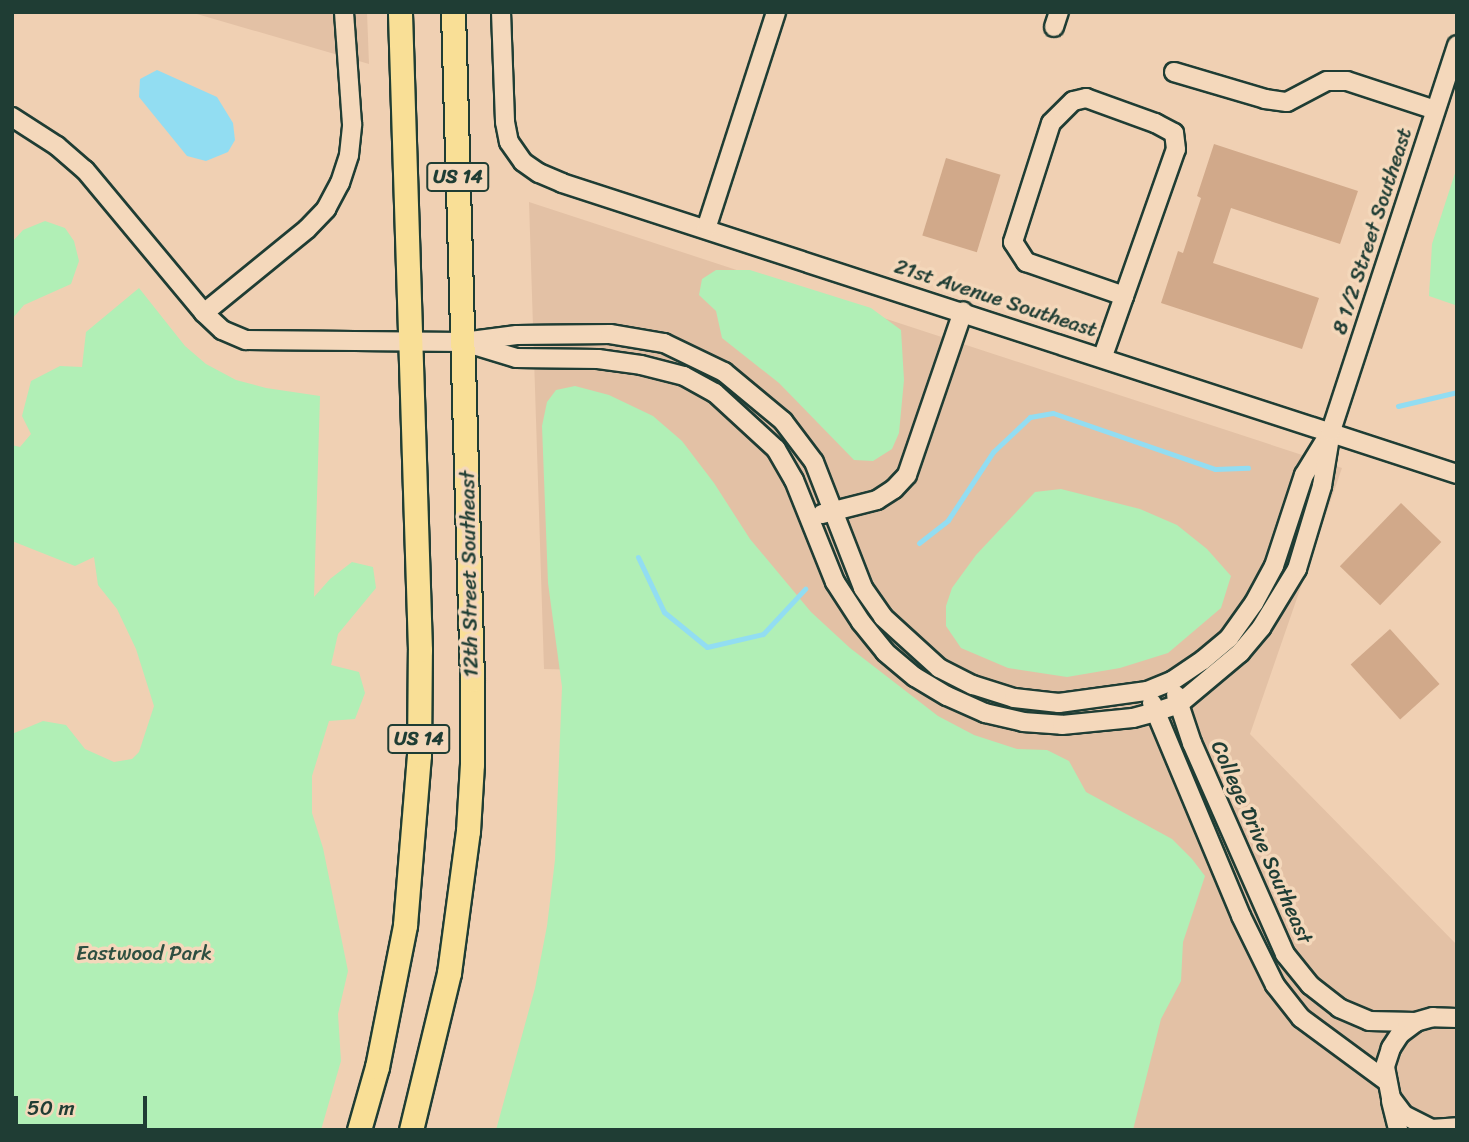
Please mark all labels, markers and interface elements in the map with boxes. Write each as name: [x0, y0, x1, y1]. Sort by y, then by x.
street label: 8 1/2 Street Southeast: [1327, 125, 1417, 337]
road number: US 14: [425, 162, 491, 192]
street label: 21st Avenue Southeast: [891, 253, 1101, 343]
street label: 12th Street Southeast: [455, 470, 483, 678]
road number: US 14: [386, 724, 452, 754]
street label: College Drive Southeast: [1206, 737, 1318, 947]
park label: Eastwood Park: [76, 940, 212, 966]
scale bar: [18, 1082, 150, 1126]
text: 50 m: [27, 1089, 75, 1127]

